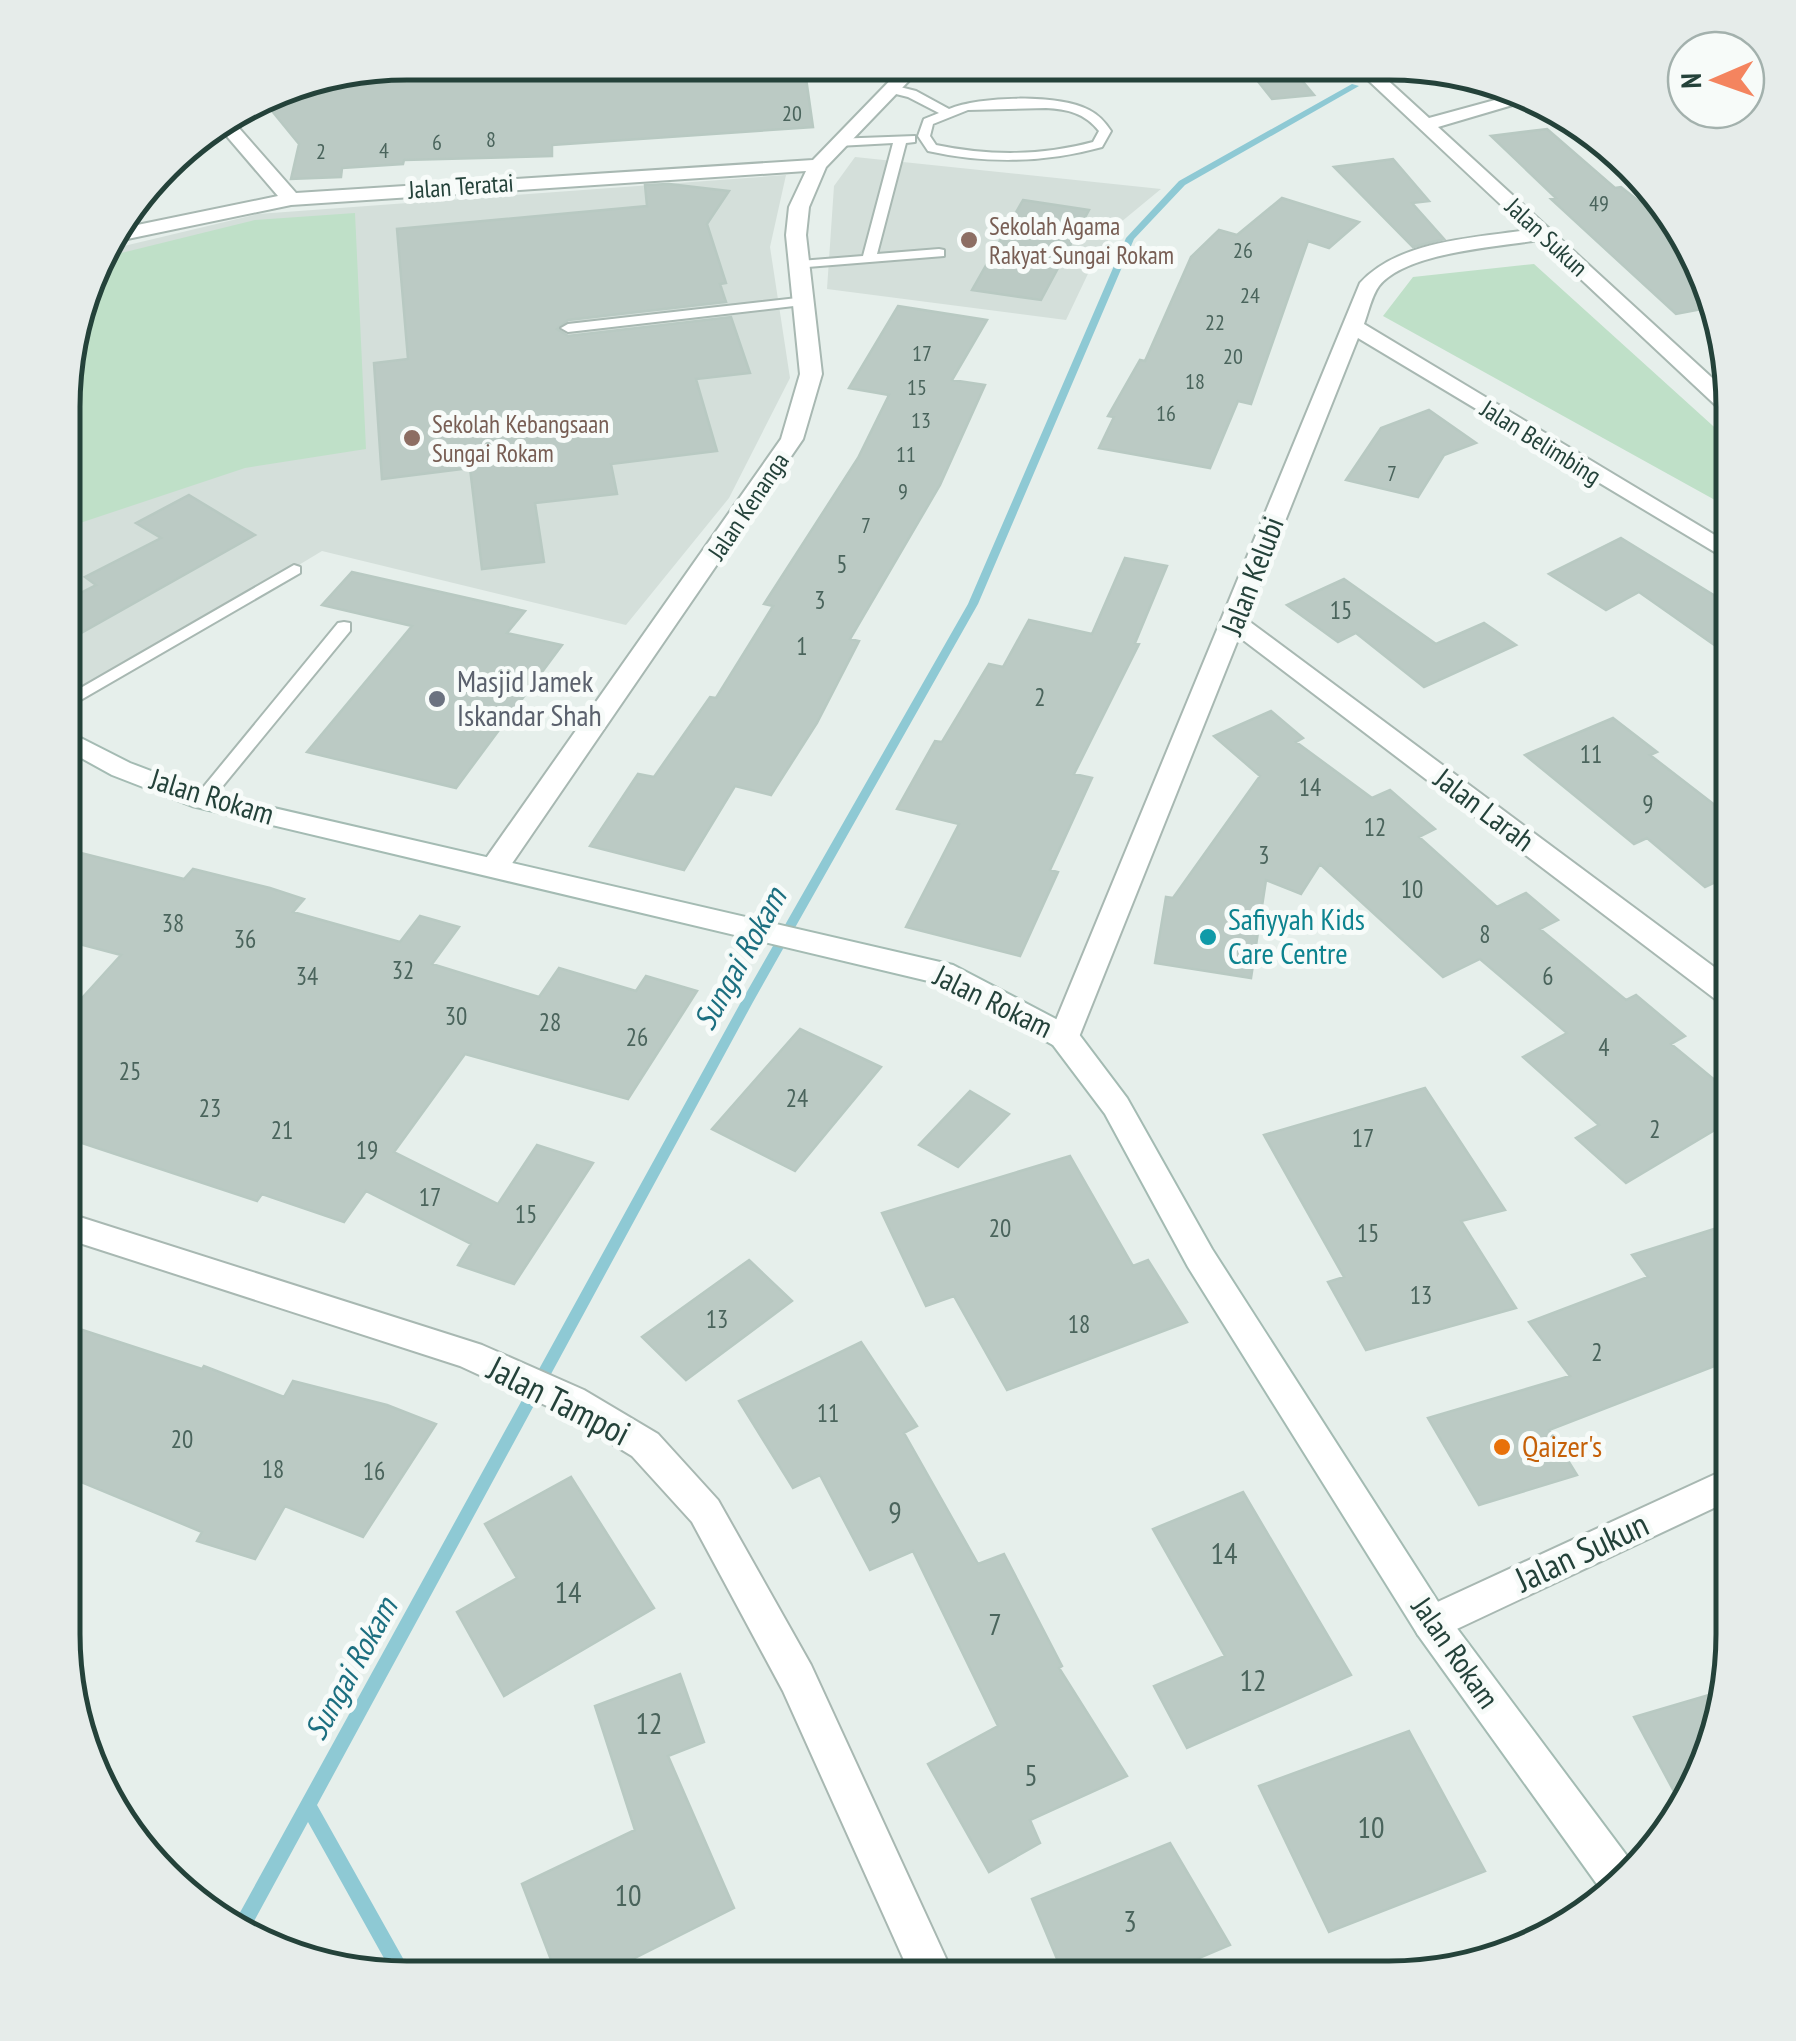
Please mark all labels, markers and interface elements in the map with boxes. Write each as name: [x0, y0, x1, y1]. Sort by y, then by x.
north arrow: [1666, 30, 1766, 130]
text: N: [1672, 73, 1709, 89]
house number: 20: [782, 99, 802, 127]
house number: 8: [486, 125, 496, 153]
house number: 6: [432, 128, 442, 156]
house number: 4: [379, 136, 389, 164]
house number: 2: [316, 137, 326, 165]
street label: Jalan Teratai: [406, 166, 515, 206]
house number: 49: [1589, 189, 1609, 217]
street label: Jalan Sukun: [1498, 190, 1595, 283]
place label: Sekolah Agama Rakyat Sungai Rokam: [989, 210, 1174, 271]
marker: Sekolah Agama Rakyat Sungai Rokam: [958, 229, 980, 251]
house number: 26: [1233, 236, 1253, 264]
house number: 24: [1240, 281, 1260, 309]
house number: 22: [1205, 308, 1225, 336]
house number: 17: [912, 339, 932, 367]
house number: 20: [1223, 342, 1243, 370]
house number: 18: [1185, 367, 1205, 395]
house number: 15: [907, 373, 927, 401]
street label: Jalan Belimbing: [1474, 392, 1607, 492]
house number: 16: [1156, 399, 1176, 427]
house number: 13: [911, 406, 931, 434]
place label: Sekolah Kebangsaan Sungai Rokam: [432, 408, 609, 469]
marker: Sekolah Kebangsaan Sungai Rokam: [401, 427, 423, 449]
house number: 11: [896, 440, 916, 468]
street label: Jalan Kenanga: [700, 446, 796, 567]
house number: 7: [1387, 459, 1397, 487]
house number: 9: [898, 477, 908, 505]
house number: 7: [861, 511, 871, 539]
street label: Jalan Kelubi: [1211, 511, 1292, 641]
house number: 5: [836, 548, 848, 580]
house number: 3: [814, 584, 826, 616]
house number: 15: [1330, 594, 1352, 626]
house number: 1: [796, 630, 808, 662]
place label: Masjid Jamek Iskandar Shah: [457, 661, 602, 734]
house number: 2: [1034, 681, 1046, 713]
marker: Masjid Jamek Iskandar Shah: [426, 688, 448, 710]
house number: 11: [1580, 738, 1602, 770]
street label: Jalan Rokam: [145, 758, 279, 833]
street label: Jalan Larah: [1426, 758, 1543, 859]
house number: 14: [1299, 771, 1321, 803]
house number: 9: [1642, 788, 1654, 820]
house number: 12: [1364, 811, 1386, 843]
house number: 3: [1258, 839, 1270, 871]
house number: 10: [1401, 873, 1423, 905]
water label: Sungai Rokam: [683, 878, 796, 1037]
place label: Safiyyah Kids Care Centre: [1228, 899, 1365, 972]
house number: 38: [162, 907, 184, 939]
house number: 8: [1479, 918, 1491, 950]
house number: 36: [234, 923, 256, 955]
marker: Safiyyah Kids Care Centre: [1197, 926, 1219, 948]
house number: 32: [392, 954, 414, 986]
street label: Jalan Rokam: [927, 955, 1059, 1046]
house number: 34: [296, 960, 318, 992]
house number: 6: [1542, 960, 1554, 992]
house number: 30: [445, 1000, 467, 1032]
house number: 28: [539, 1006, 561, 1038]
house number: 26: [626, 1021, 648, 1053]
house number: 4: [1598, 1031, 1610, 1063]
house number: 25: [119, 1055, 141, 1087]
house number: 24: [786, 1082, 808, 1114]
house number: 23: [199, 1092, 221, 1124]
house number: 2: [1649, 1113, 1661, 1145]
house number: 21: [271, 1114, 293, 1146]
house number: 17: [1352, 1122, 1374, 1154]
house number: 19: [356, 1134, 378, 1166]
house number: 17: [419, 1181, 441, 1213]
house number: 15: [515, 1198, 537, 1230]
house number: 20: [989, 1212, 1011, 1244]
house number: 15: [1357, 1217, 1379, 1249]
house number: 13: [1410, 1279, 1432, 1311]
house number: 13: [706, 1303, 728, 1335]
house number: 18: [1068, 1308, 1090, 1340]
house number: 2: [1591, 1336, 1603, 1368]
street label: Jalan Tampoi: [480, 1344, 638, 1456]
house number: 11: [817, 1397, 839, 1429]
house number: 20: [171, 1423, 193, 1455]
place label: Qaizer's: [1522, 1426, 1602, 1465]
marker: Qaizer's: [1491, 1436, 1513, 1458]
house number: 18: [262, 1453, 284, 1485]
house number: 16: [363, 1455, 385, 1487]
house number: 9: [888, 1492, 902, 1531]
street label: Jalan Sukun: [1507, 1500, 1656, 1602]
house number: 14: [1211, 1533, 1238, 1572]
house number: 14: [555, 1572, 582, 1611]
water label: Sungai Rokam: [294, 1588, 407, 1747]
street label: Jalan Rokam: [1403, 1588, 1509, 1715]
house number: 7: [988, 1604, 1002, 1643]
house number: 12: [1240, 1660, 1267, 1699]
house number: 12: [636, 1703, 663, 1742]
house number: 5: [1024, 1755, 1038, 1794]
house number: 10: [1358, 1807, 1385, 1846]
house number: 10: [615, 1875, 642, 1914]
house number: 3: [1123, 1901, 1137, 1940]

